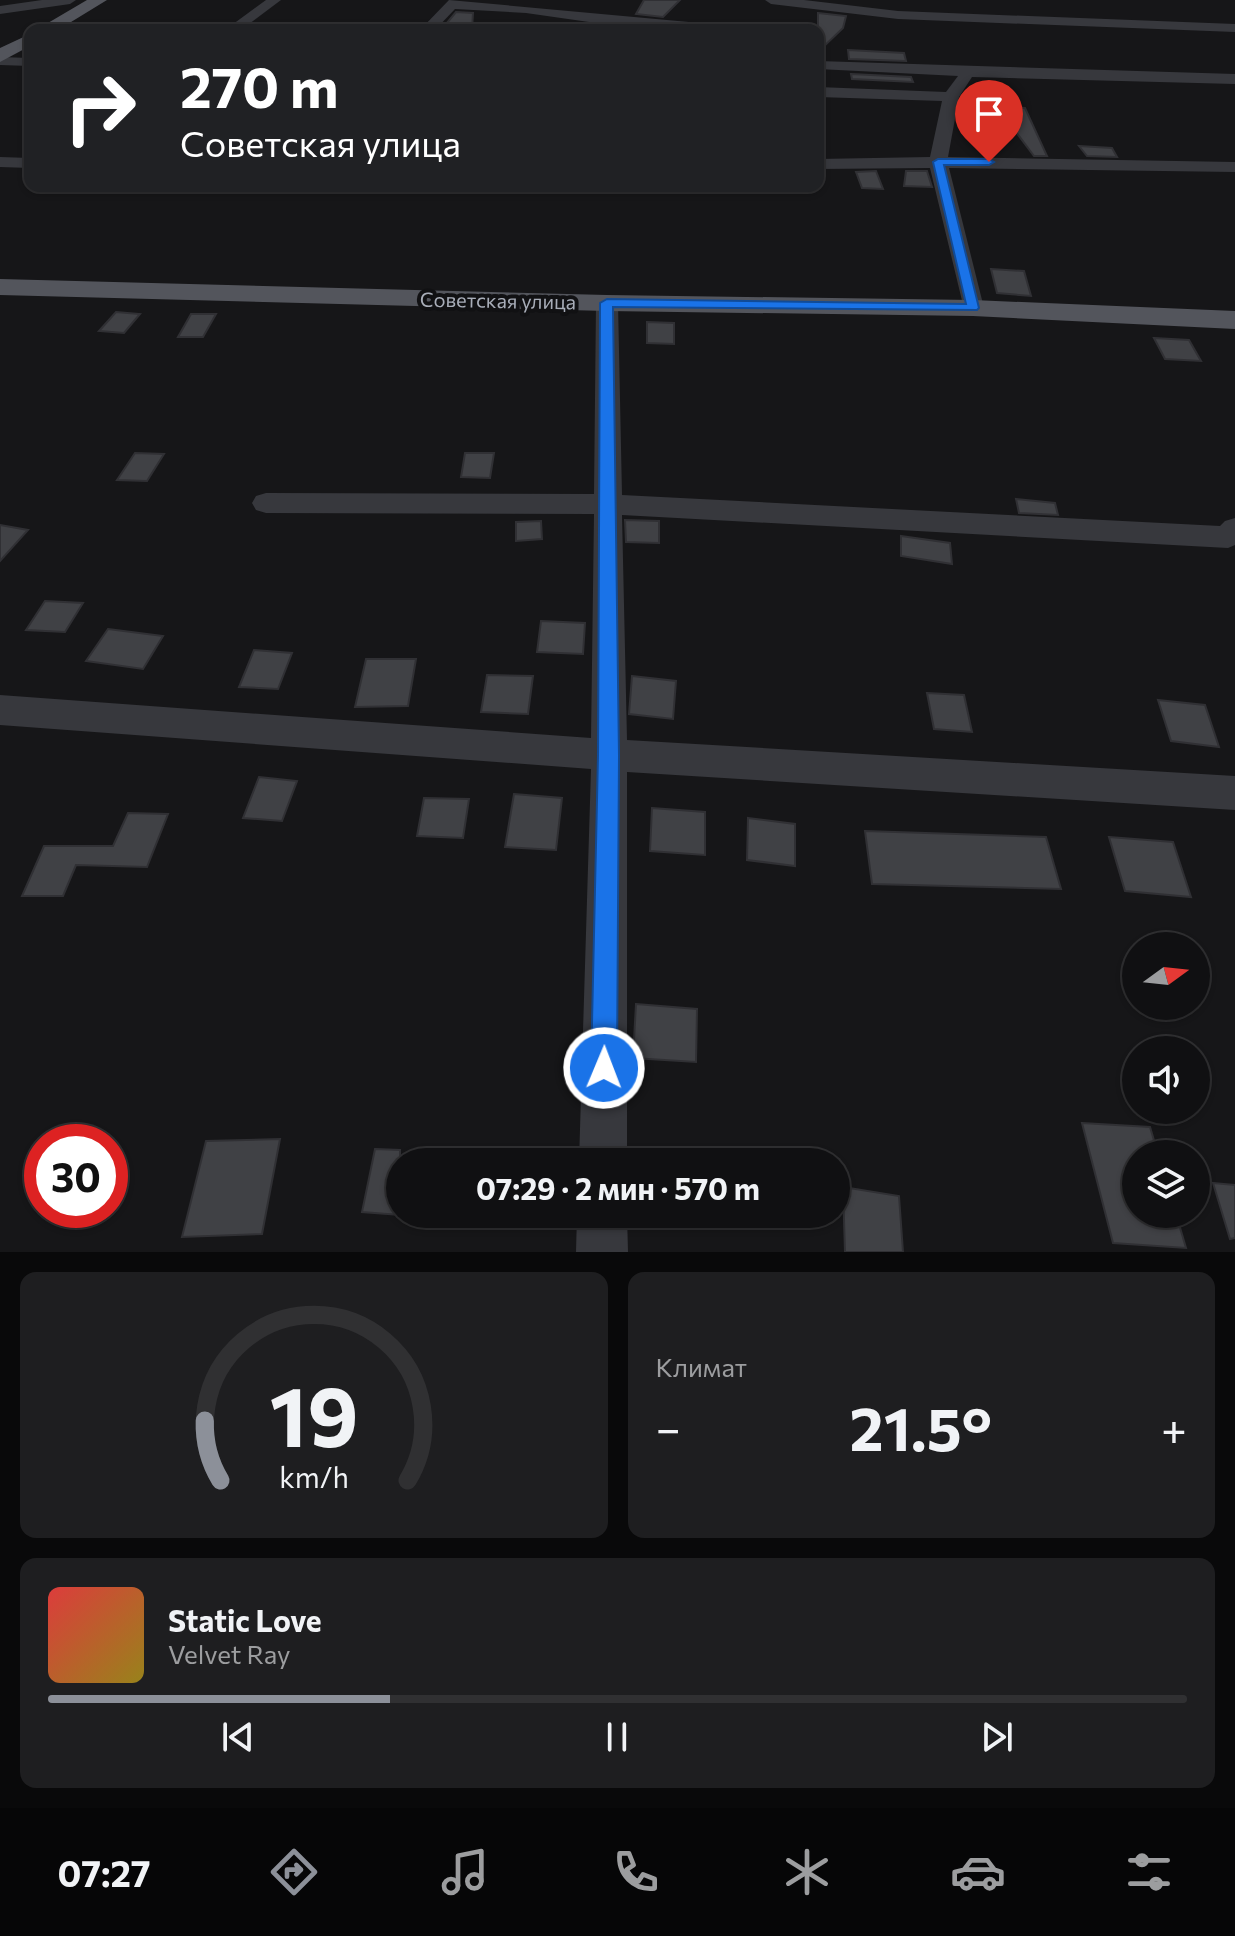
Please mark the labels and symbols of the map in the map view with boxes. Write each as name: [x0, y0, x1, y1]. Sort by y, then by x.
pin: [955, 80, 1023, 162]
street label: Советская улица: [420, 287, 576, 313]
north arrow: [1122, 932, 1210, 1020]
position arrow: [562, 1026, 646, 1110]
speed limit sign: 30: [24, 1124, 128, 1228]

